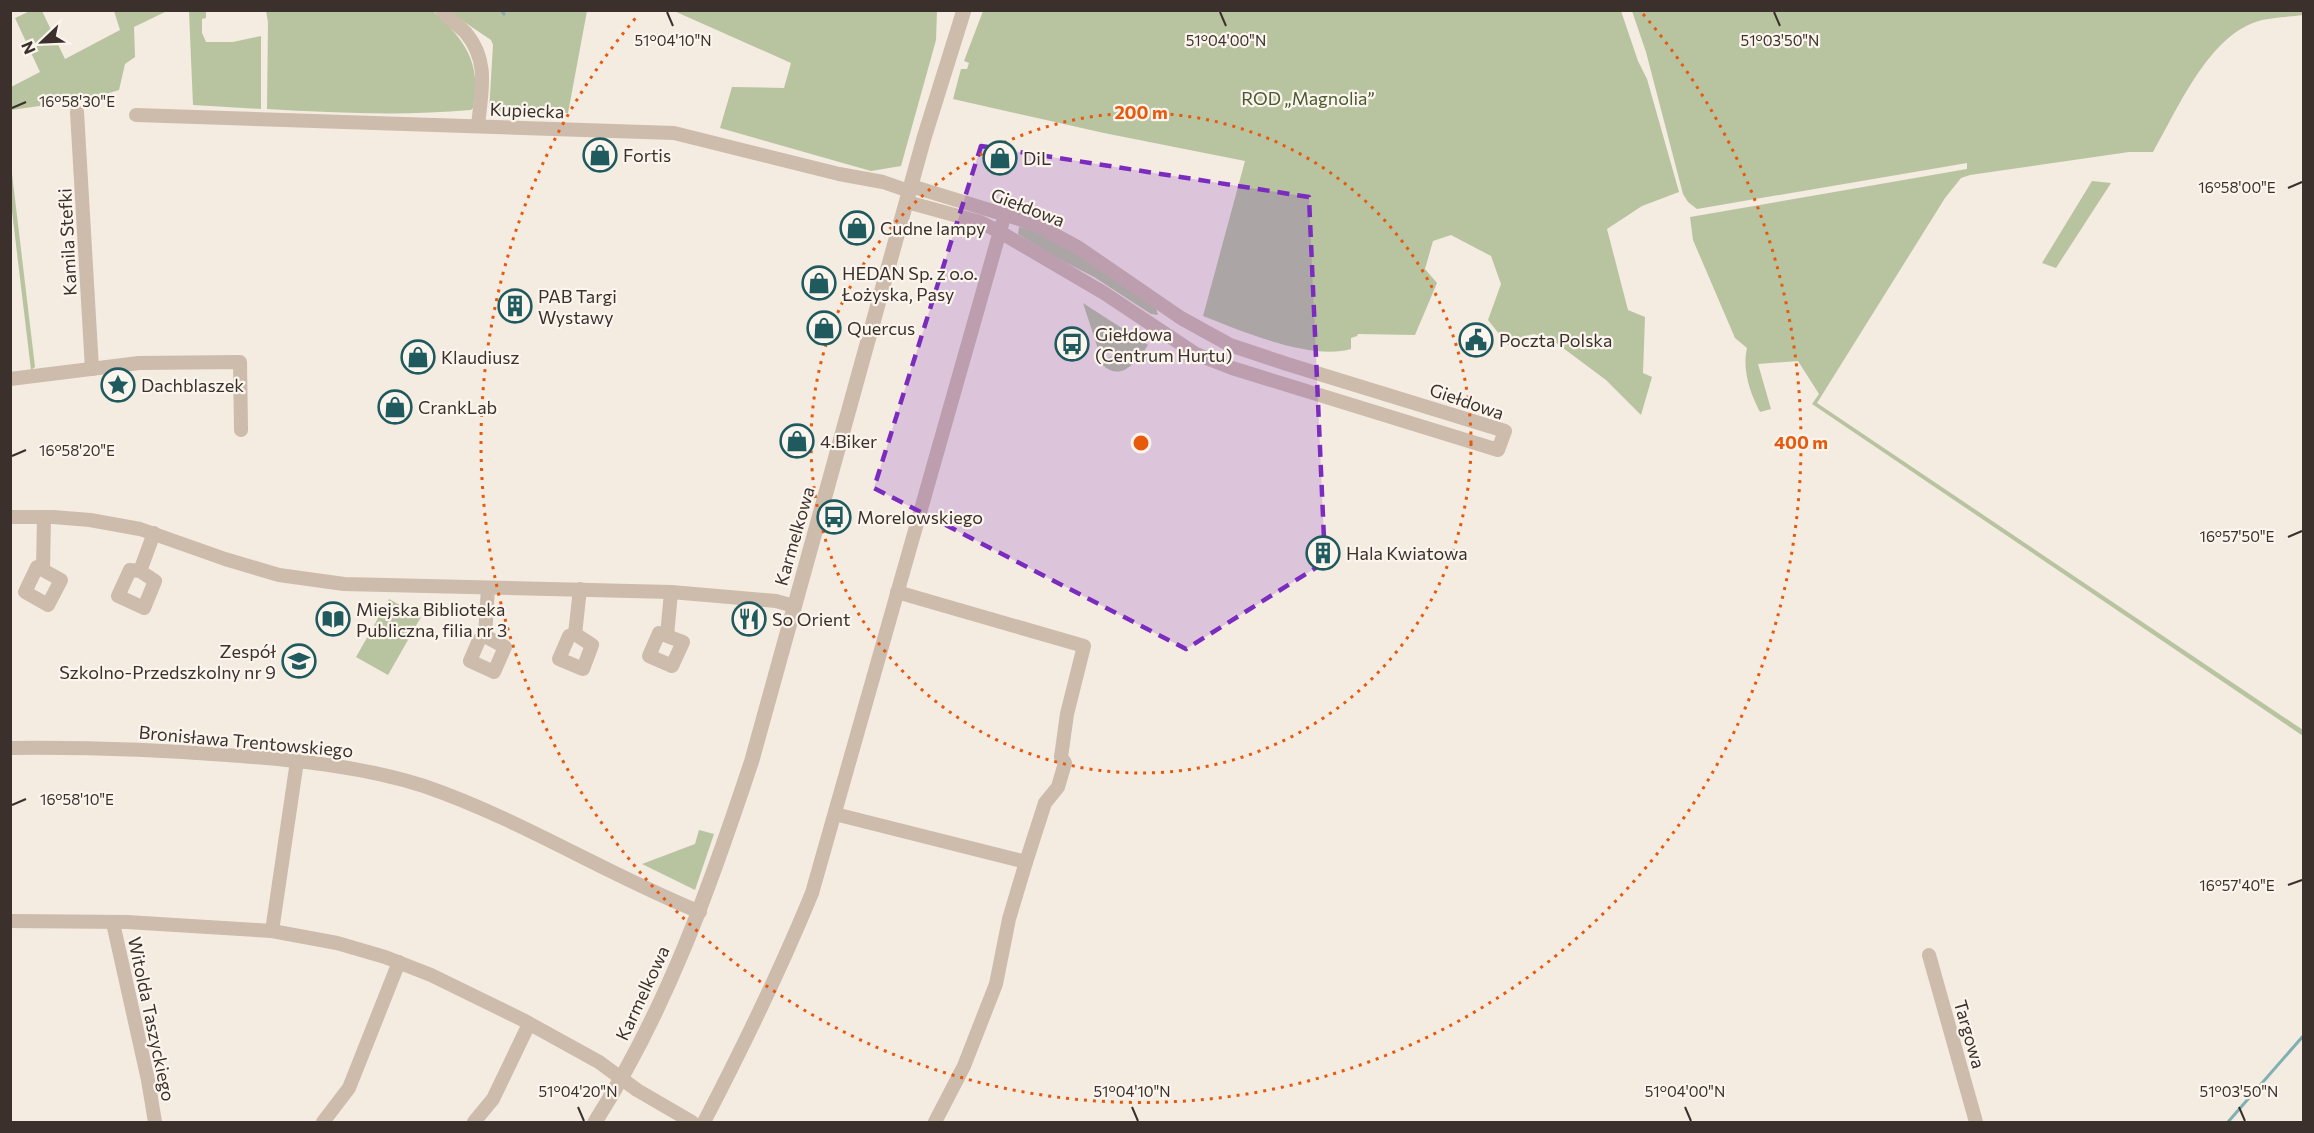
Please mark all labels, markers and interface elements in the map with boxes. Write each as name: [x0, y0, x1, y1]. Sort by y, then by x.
north arrow: [12, 12, 72, 72]
text: 51°04'10"N: [634, 31, 712, 49]
text: 51°04'00"N: [1186, 31, 1266, 49]
text: 51°03'50"N: [1741, 31, 1819, 49]
text: N: [17, 39, 39, 57]
park label: ROD „Magnolia”: [1241, 87, 1375, 109]
text: 16°58'30"E: [39, 92, 115, 110]
street label: Kupiecka: [489, 98, 565, 122]
text: 200 m: [1114, 101, 1168, 123]
shop icon: Fortis: [582, 137, 618, 173]
shop icon: DiL: [982, 140, 1018, 176]
place label: Fortis: [623, 144, 671, 166]
place label: DiL: [1023, 147, 1051, 169]
text: 16°58'00"E: [2198, 178, 2276, 196]
street label: Giełdowa: [988, 183, 1068, 231]
street label: Kamila Stefki: [53, 188, 81, 296]
shop icon: Cudne lampy: [839, 210, 875, 246]
place label: Cudne lampy: [880, 217, 985, 239]
place label: HEDAN Sp. z o.o. Łożyska, Pasy: [841, 262, 978, 305]
shop icon: HEDAN Sp. z o.o. Łożyska, Pasy: [801, 265, 837, 301]
place label: PAB Targi Wystawy: [538, 285, 617, 328]
building icon: PAB Targi Wystawy: [497, 288, 533, 324]
shop icon: Quercus: [806, 310, 842, 346]
place label: Quercus: [847, 317, 915, 339]
public building icon: Poczta Polska: [1458, 322, 1494, 358]
place label: Giełdowa (Centrum Hurtu): [1095, 323, 1232, 366]
bus stop icon: Giełdowa (Centrum Hurtu): [1054, 326, 1090, 362]
place label: Poczta Polska: [1499, 329, 1613, 351]
shop icon: Klaudiusz: [400, 339, 436, 375]
place label: Klaudiusz: [441, 346, 519, 368]
place icon: Dachblaszek: [100, 367, 136, 403]
place label: Dachblaszek: [141, 374, 244, 396]
street label: Giełdowa: [1427, 378, 1507, 424]
shop icon: CrankLab: [377, 389, 413, 425]
place label: CrankLab: [418, 396, 497, 418]
shop icon: 4.Biker: [779, 423, 815, 459]
place label: 4.Biker: [820, 430, 877, 452]
text: 400 m: [1774, 431, 1828, 453]
centre of rings: [1131, 433, 1151, 453]
text: 16°58'20"E: [39, 441, 115, 459]
street label: Karmelkowa: [769, 484, 819, 588]
bus stop icon: Morelowskiego: [816, 499, 852, 535]
place label: Morelowskiego: [857, 506, 983, 528]
text: 16°57'50"E: [2200, 527, 2275, 545]
building icon: Hala Kwiatowa: [1305, 535, 1341, 571]
place label: Hala Kwiatowa: [1346, 542, 1468, 564]
place label: Miejska Biblioteka Publiczna, filia nr 3: [356, 598, 507, 641]
library icon: Miejska Biblioteka Publiczna, filia nr 3: [315, 601, 351, 637]
restaurant icon: So Orient: [731, 601, 767, 637]
place label: So Orient: [772, 608, 850, 630]
place label: Zespół Szkolno-Przedszkolny nr 9: [59, 640, 277, 683]
school or university icon: Zespół Szkolno-Przedszkolny nr 9: [281, 643, 317, 679]
street label: Bronisława Trentowskiego: [138, 721, 354, 761]
text: 16°58'10"E: [40, 790, 114, 808]
text: 16°57'40"E: [2199, 876, 2275, 894]
street label: Witolda Taszyckiego: [124, 935, 180, 1103]
street label: Karmelkowa: [611, 942, 673, 1044]
street label: Targowa: [1950, 997, 1990, 1071]
text: 51°04'20"N: [539, 1082, 617, 1100]
text: 51°04'10"N: [1093, 1082, 1171, 1100]
text: 51°04'00"N: [1645, 1082, 1725, 1100]
text: 51°03'50"N: [2200, 1082, 2278, 1100]

